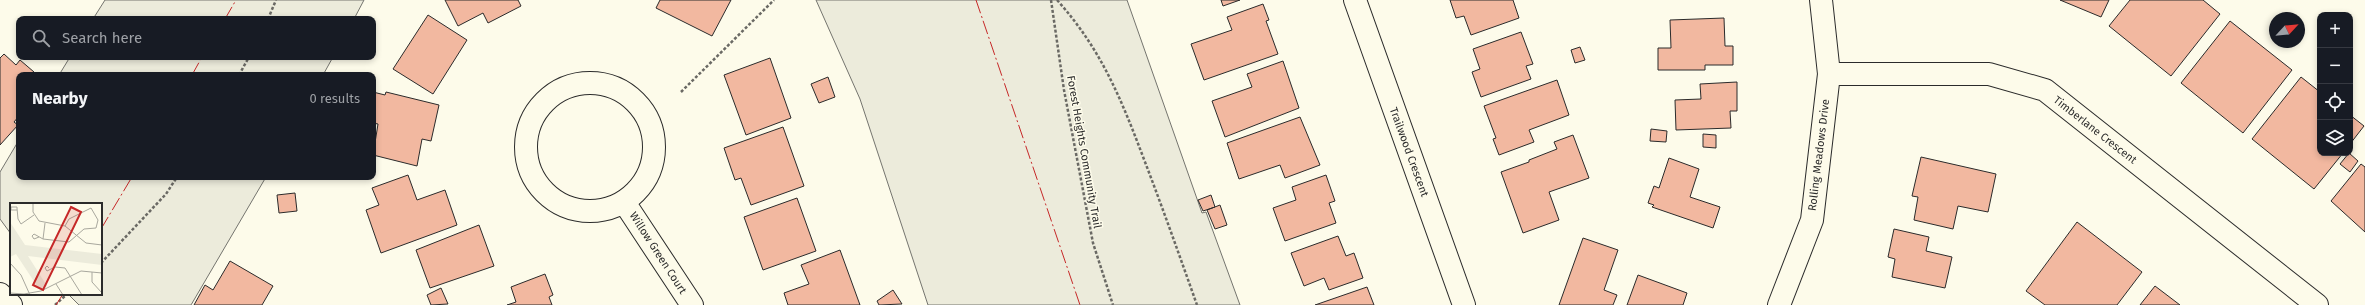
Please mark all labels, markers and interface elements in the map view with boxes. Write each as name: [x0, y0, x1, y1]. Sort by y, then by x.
north arrow: [2269, 12, 2305, 48]
map controls: [2317, 12, 2353, 156]
button: +: [2317, 12, 2353, 48]
search box: [16, 16, 376, 60]
icon: search: [30, 27, 52, 49]
text: Search here: [62, 29, 142, 47]
button: −: [2317, 48, 2353, 84]
street label: Forest Heights Community Trail: [1064, 75, 1104, 229]
button: locate: [2317, 84, 2353, 120]
text: Nearby: [32, 88, 87, 109]
text: 0 results: [309, 91, 360, 106]
street label: Timberlane Crescent: [2051, 93, 2139, 167]
street label: Rolling Meadows Drive: [1806, 98, 1832, 212]
street label: Trailwood Crescent: [1387, 105, 1431, 199]
button: layers: [2317, 120, 2353, 156]
inset map: [10, 203, 102, 295]
street label: Willow Green Court: [627, 210, 689, 296]

